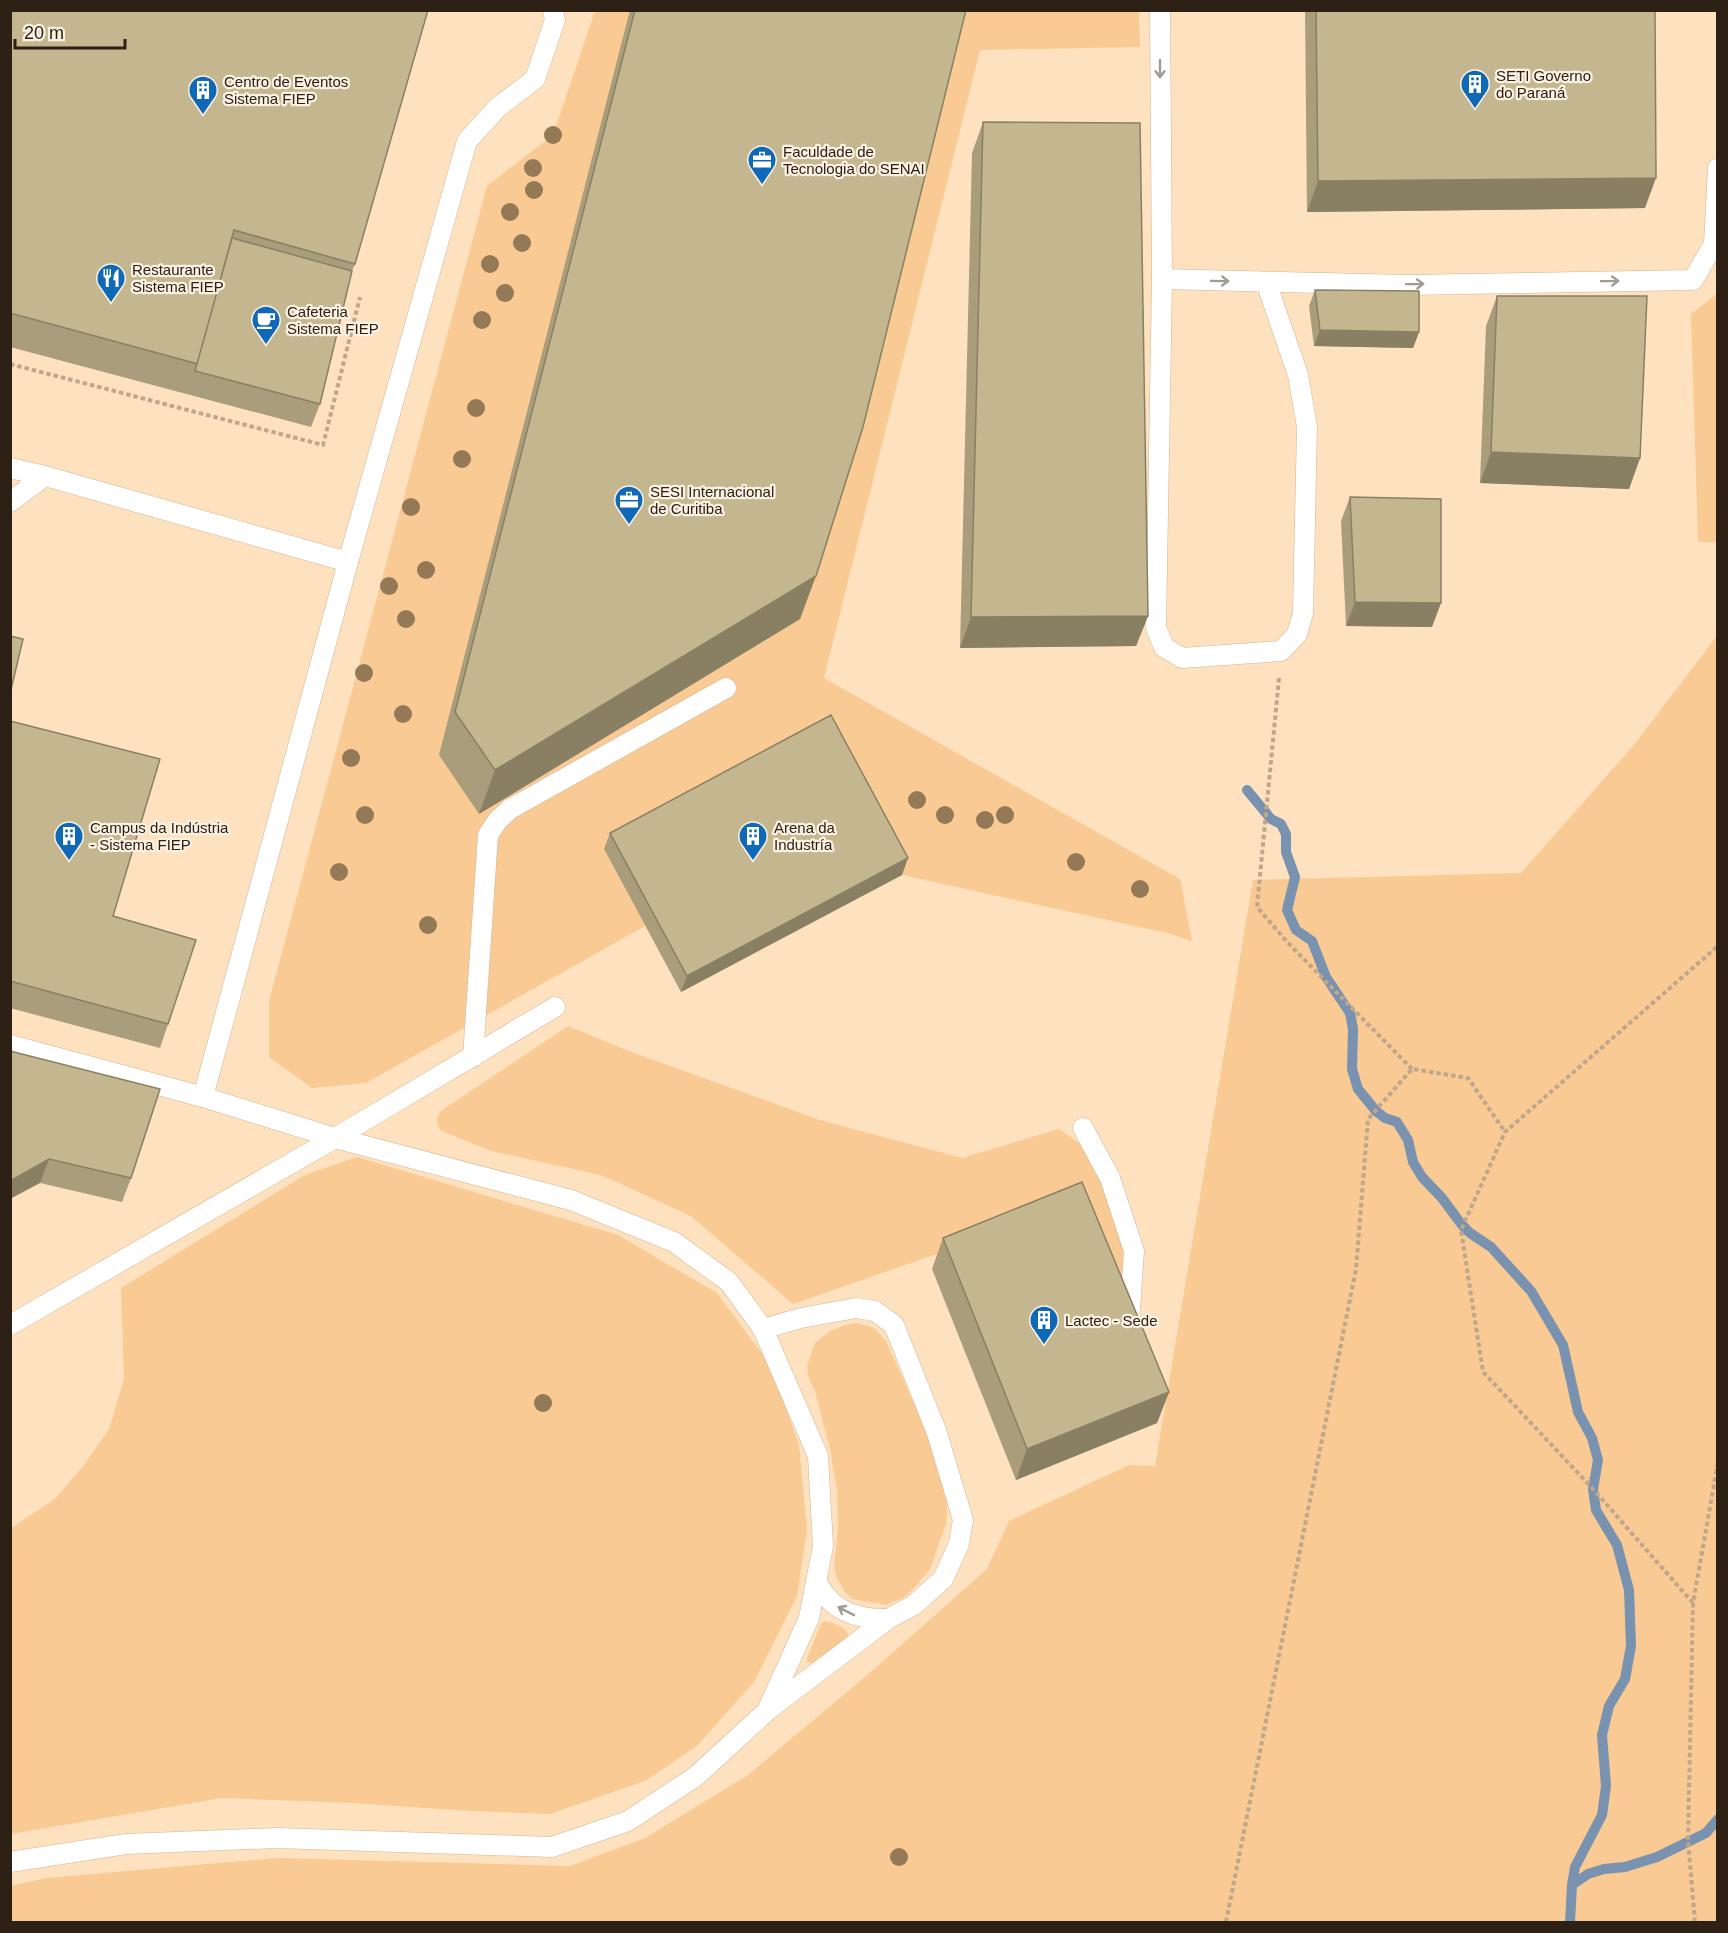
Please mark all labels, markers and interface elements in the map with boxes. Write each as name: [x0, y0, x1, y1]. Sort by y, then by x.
scale bar: [15, 12, 124, 50]
text: 20 m: [24, 23, 64, 43]
one-way arrow: [1155, 58, 1166, 78]
place label: SETI Governo do Paraná: [1496, 67, 1591, 101]
building icon: SETI Governo do Paraná: [1459, 68, 1491, 110]
place label: Centro de Eventos Sistema FIEP: [224, 73, 348, 107]
building icon: Centro de Eventos Sistema FIEP: [187, 74, 219, 116]
place label: Faculdade de Tecnologia do SENAI: [783, 143, 925, 177]
office icon: Faculdade de Tecnologia do SENAI: [746, 144, 778, 186]
place label: Restaurante Sistema FIEP: [132, 261, 224, 295]
restaurant icon: Restaurante Sistema FIEP: [95, 262, 127, 304]
one-way arrow: [1210, 275, 1230, 286]
one-way arrow: [1600, 275, 1620, 287]
one-way arrow: [1405, 279, 1425, 290]
place label: Cafeteria Sistema FIEP: [287, 303, 379, 337]
cafe icon: Cafeteria Sistema FIEP: [250, 304, 282, 346]
place label: SESI Internacional de Curitiba: [650, 483, 774, 517]
office icon: SESI Internacional de Curitiba: [613, 484, 645, 526]
place label: Campus da Indústria - Sistema FIEP: [90, 819, 229, 853]
place label: Arena da Industría: [774, 819, 836, 853]
building icon: Campus da Indústria - Sistema FIEP: [53, 820, 85, 862]
building icon: Arena da Industría: [737, 820, 769, 862]
building icon: Lactec - Sede: [1028, 1304, 1060, 1346]
place label: Lactec - Sede: [1065, 1312, 1158, 1329]
one-way arrow: [837, 1605, 855, 1616]

